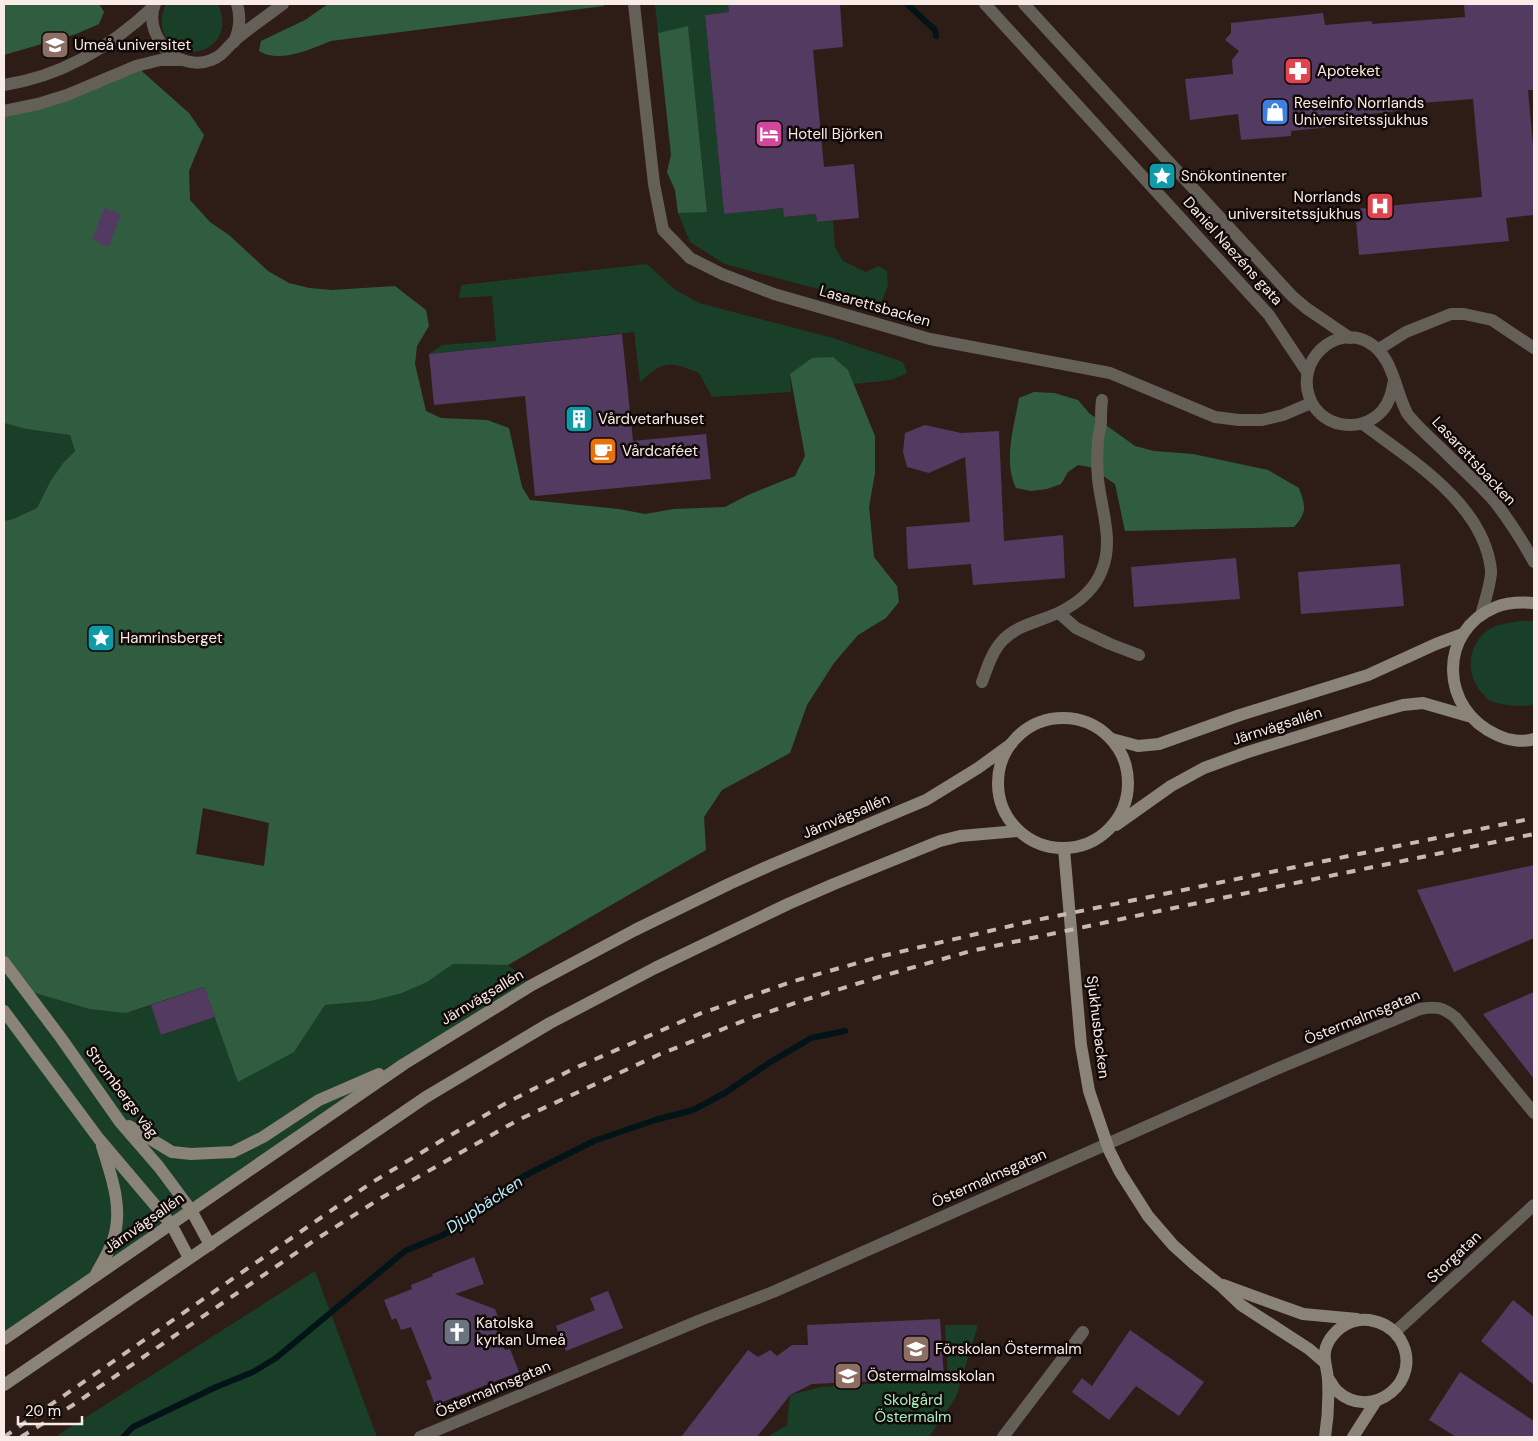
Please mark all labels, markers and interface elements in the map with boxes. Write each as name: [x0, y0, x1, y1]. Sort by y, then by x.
school or university icon: Umeå universitet: [40, 30, 70, 60]
place label: Umeå universitet: [74, 35, 191, 55]
pharmacy icon: Apoteket: [1283, 56, 1313, 86]
place label: Apoteket: [1317, 61, 1380, 81]
place label: Reseinfo Norrlands Universitetssjukhus: [1294, 93, 1428, 130]
shop icon: Reseinfo Norrlands Universitetssjukhus: [1260, 97, 1290, 127]
hotel icon: Hotell Björken: [754, 119, 784, 149]
place label: Hotell Björken: [788, 124, 883, 144]
place icon: Snökontinenter: [1147, 161, 1177, 191]
place label: Snökontinenter: [1181, 166, 1287, 186]
place label: Norrlands universitetssjukhus: [1228, 187, 1361, 224]
hospital icon: Norrlands universitetssjukhus: [1365, 191, 1395, 221]
street label: Daniel Naezéns gata: [1179, 192, 1287, 310]
street label: Lasarettsbacken: [817, 281, 933, 331]
building icon: Vårdvetarhuset: [564, 404, 594, 434]
place label: Vårdvetarhuset: [598, 409, 704, 429]
street label: Lasarettsbacken: [1428, 412, 1520, 510]
cafe icon: Vårdcaféet: [588, 436, 618, 466]
place label: Vårdcaféet: [622, 441, 698, 461]
place icon: Hamrinsberget: [86, 623, 116, 653]
place label: Hamrinsberget: [120, 628, 223, 648]
street label: Järnvägsallén: [1230, 702, 1324, 750]
street label: Järnvägsallén: [799, 789, 893, 843]
street label: Järnvägsallén: [437, 964, 527, 1030]
street label: Sjukhusbacken: [1082, 974, 1114, 1080]
street label: Östermalmsgatan: [1301, 985, 1423, 1049]
street label: Strombergs väg: [81, 1042, 163, 1142]
street label: Östermalmsgatan: [929, 1144, 1049, 1212]
water label: Djupbäcken: [442, 1171, 527, 1238]
street label: Järnvägsallén: [100, 1188, 188, 1258]
street label: Storgatan: [1422, 1227, 1486, 1287]
place label: Katolska kyrkan Umeå: [476, 1313, 566, 1350]
church icon: Katolska kyrkan Umeå: [442, 1317, 472, 1347]
school or university icon: Förskolan Östermalm: [901, 1334, 931, 1364]
place label: Förskolan Östermalm: [935, 1339, 1082, 1359]
street label: Östermalmsgatan: [432, 1356, 554, 1422]
school or university icon: Östermalmsskolan: [833, 1361, 863, 1391]
place label: Östermalmsskolan: [867, 1366, 995, 1386]
park label: Skolgård Östermalm: [875, 1390, 951, 1427]
scale bar: [18, 1394, 81, 1426]
text: 20 m: [25, 1401, 61, 1421]

